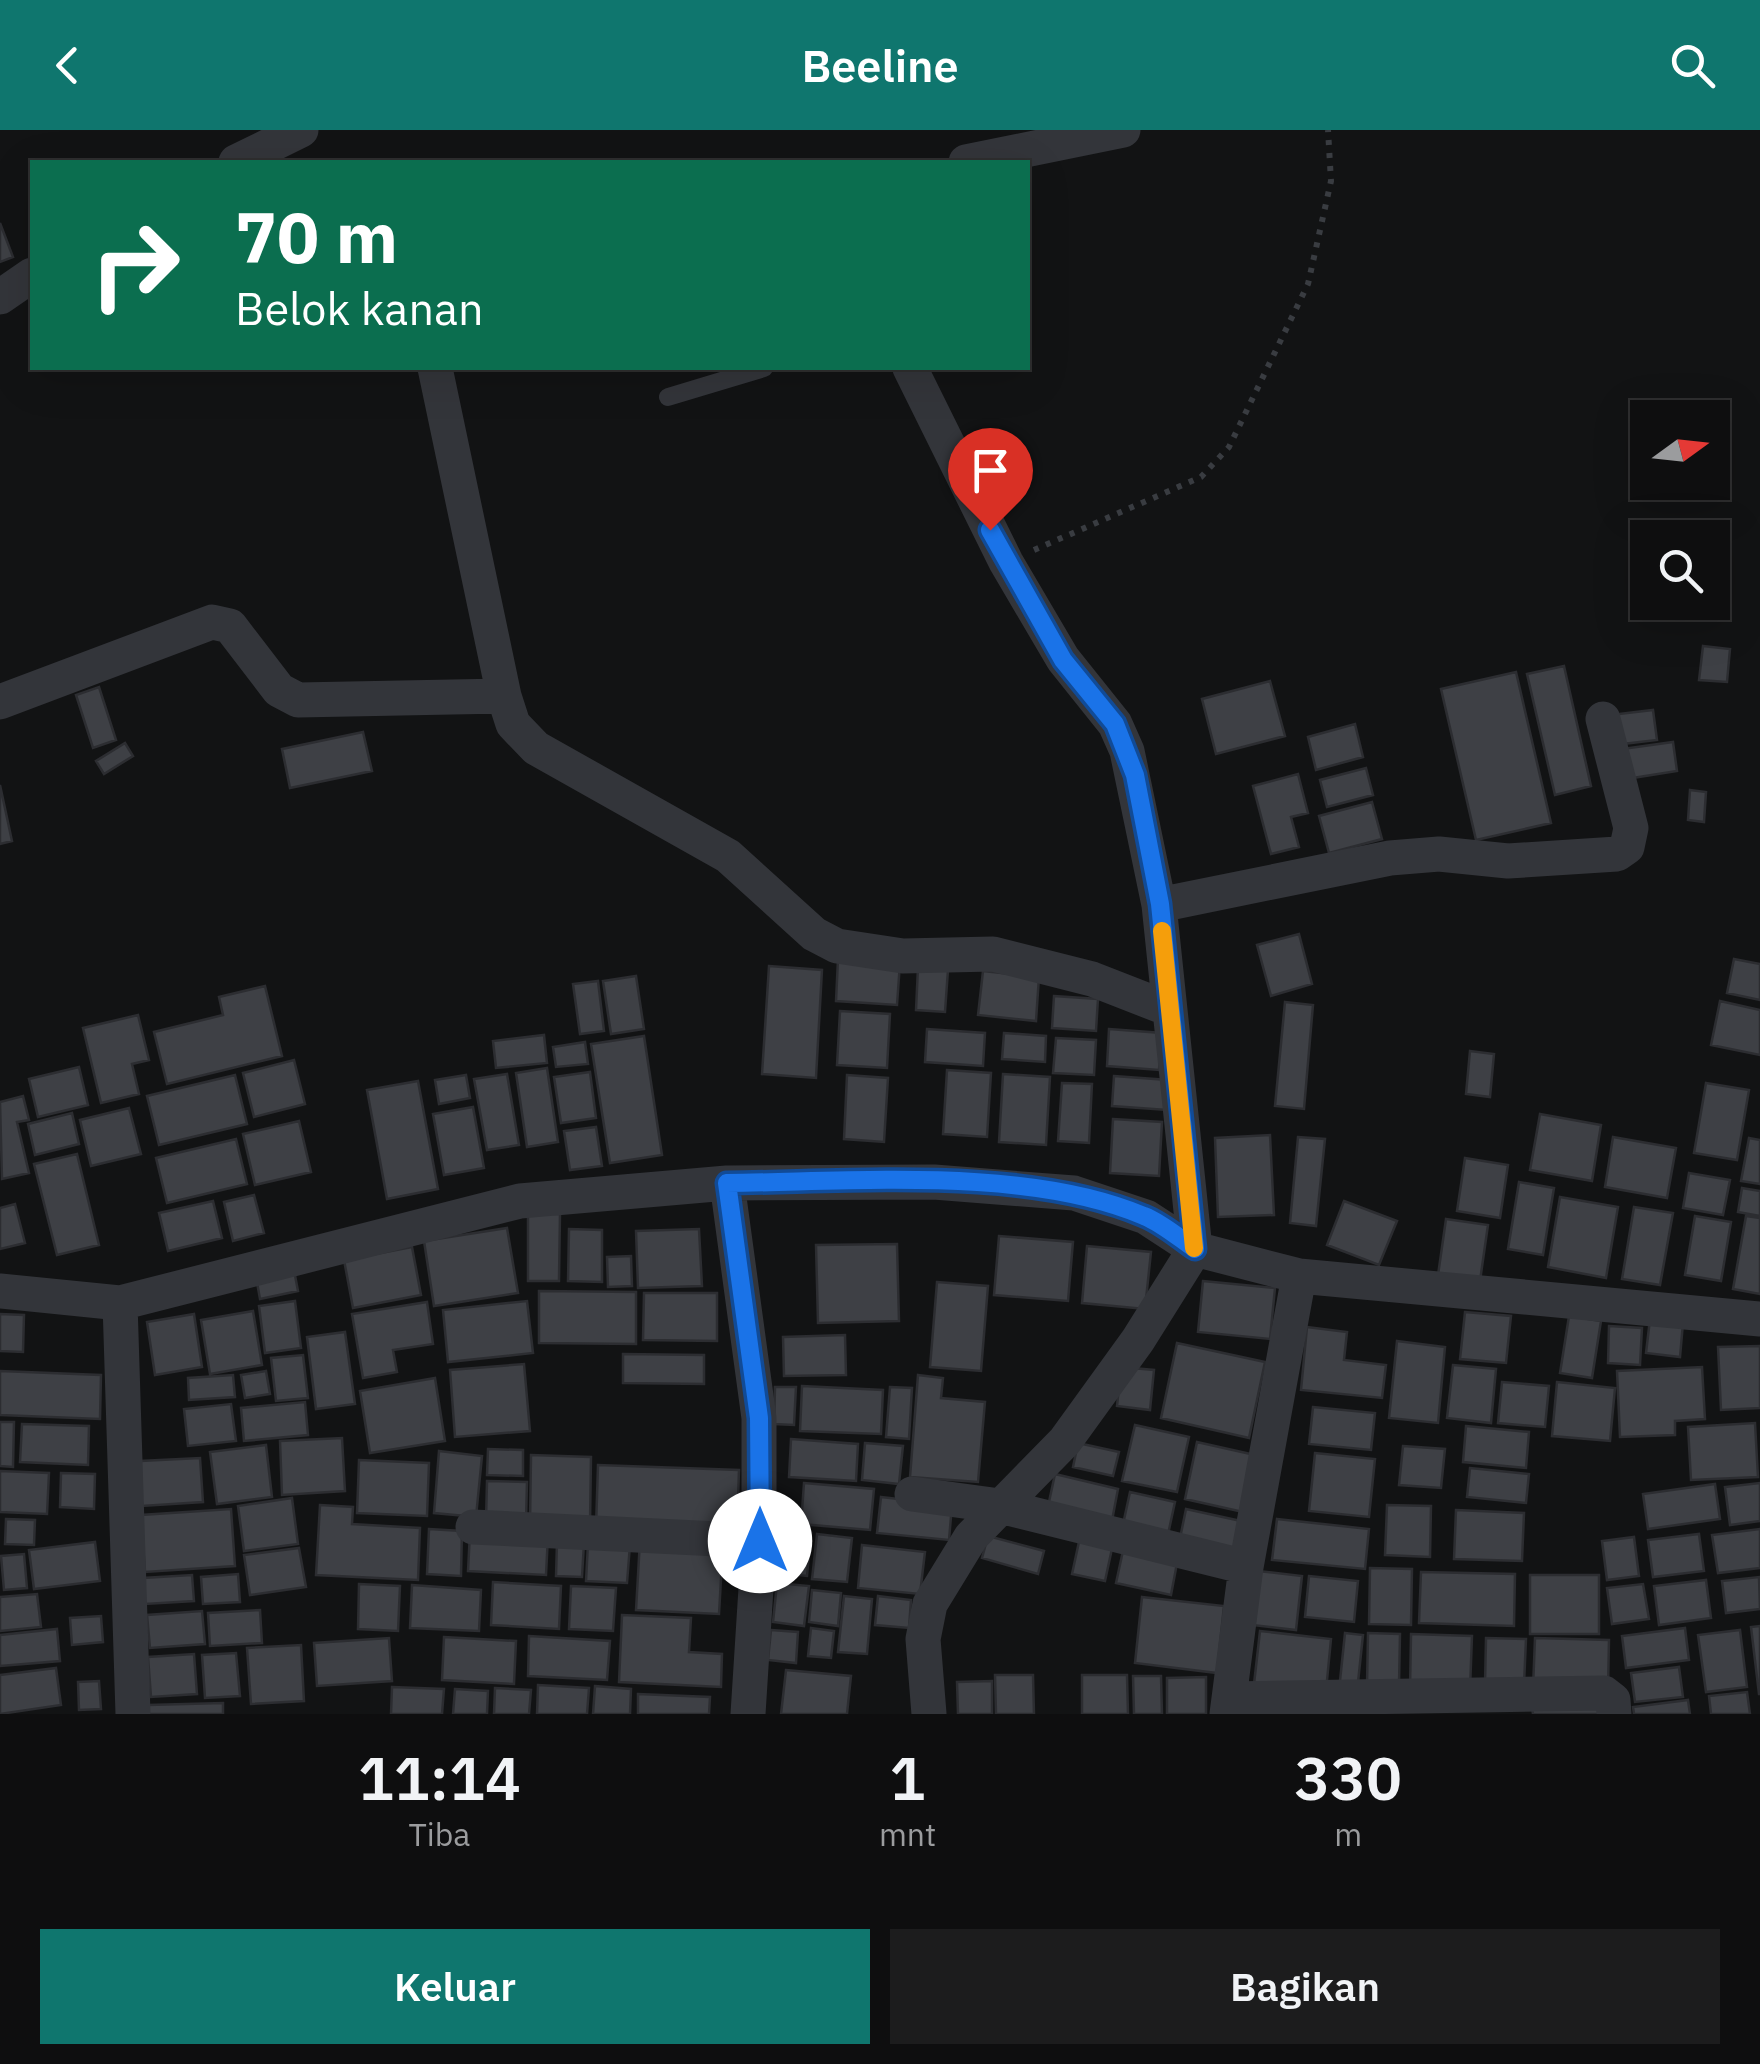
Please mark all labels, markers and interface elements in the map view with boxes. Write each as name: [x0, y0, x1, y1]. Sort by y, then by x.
text: Beeline: [801, 36, 959, 94]
icon: back: [40, 38, 95, 93]
icon: search: [1665, 38, 1720, 93]
text: 70 m: [235, 191, 398, 282]
icon: right: [70, 200, 200, 330]
text: Belok kanan: [235, 279, 484, 337]
north arrow: [1630, 400, 1730, 500]
map controls: [1630, 400, 1730, 620]
pin: [948, 428, 1033, 531]
icon: arrive: [963, 443, 1018, 498]
button: search: [1630, 520, 1730, 620]
position arrow: [708, 1489, 812, 1593]
text: 11:14: [358, 1738, 521, 1817]
text: 1: [890, 1738, 926, 1817]
text: 330: [1294, 1738, 1402, 1817]
text: Tiba: [408, 1813, 470, 1855]
text: mnt: [879, 1813, 936, 1855]
text: m: [1334, 1813, 1362, 1855]
button: Keluar: [40, 1929, 870, 2044]
button: Bagikan: [890, 1929, 1720, 2044]

